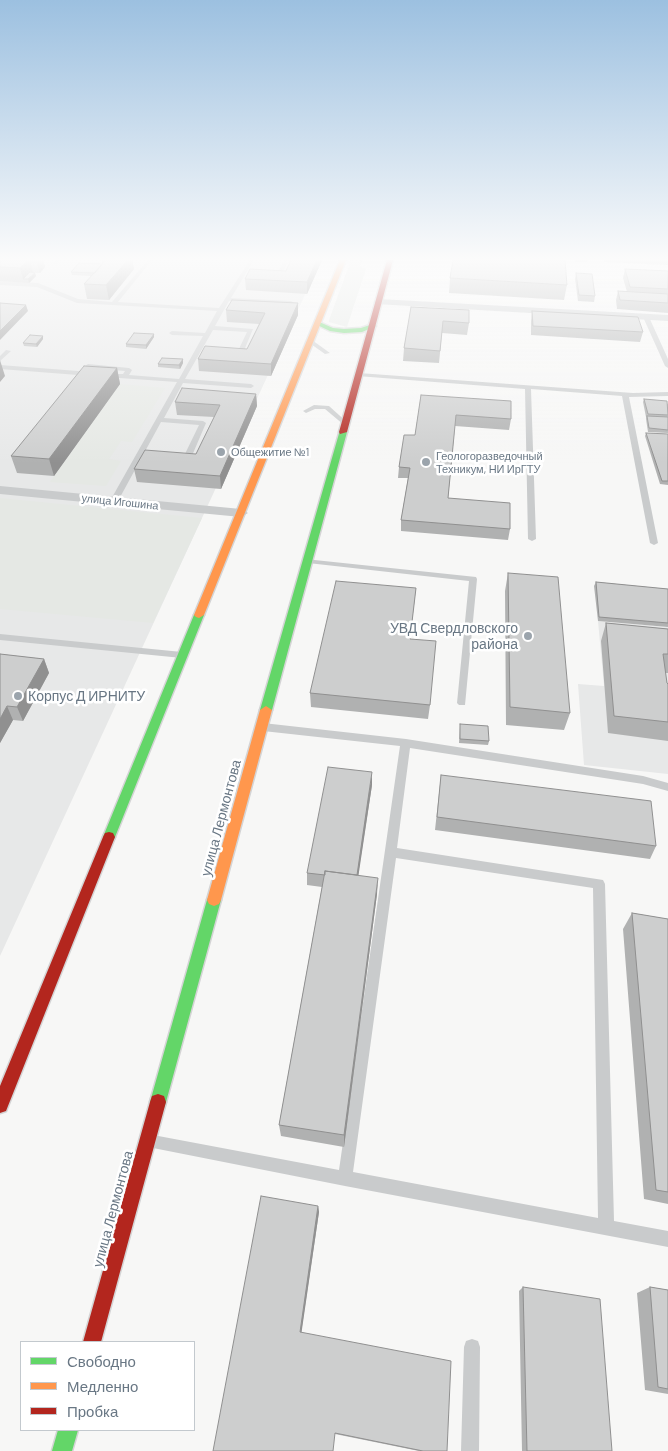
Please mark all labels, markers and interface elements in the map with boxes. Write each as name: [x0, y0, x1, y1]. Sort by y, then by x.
place label: Общежитие №1: [231, 445, 309, 459]
marker: Общежитие №1: [215, 446, 227, 458]
place label: Геологоразведочный Техникум, НИ ИрГТУ: [436, 449, 543, 475]
marker: Геологоразведочный Техникум, НИ ИрГТУ: [420, 456, 432, 468]
street label: улица Игошина: [81, 491, 159, 513]
place label: УВД Свердловского района: [390, 620, 518, 652]
marker: УВД Свердловского района: [522, 630, 534, 642]
place label: Корпус Д ИРНИТУ: [28, 688, 145, 704]
marker: Корпус Д ИРНИТУ: [12, 690, 24, 702]
street label: улица Лермонтова: [197, 758, 245, 878]
street label: улица Лермонтова: [89, 1149, 137, 1269]
legend: [20, 1341, 195, 1431]
text: Свободно: [67, 1352, 136, 1370]
text: Медленно: [67, 1377, 138, 1395]
text: Пробка: [67, 1402, 118, 1420]

